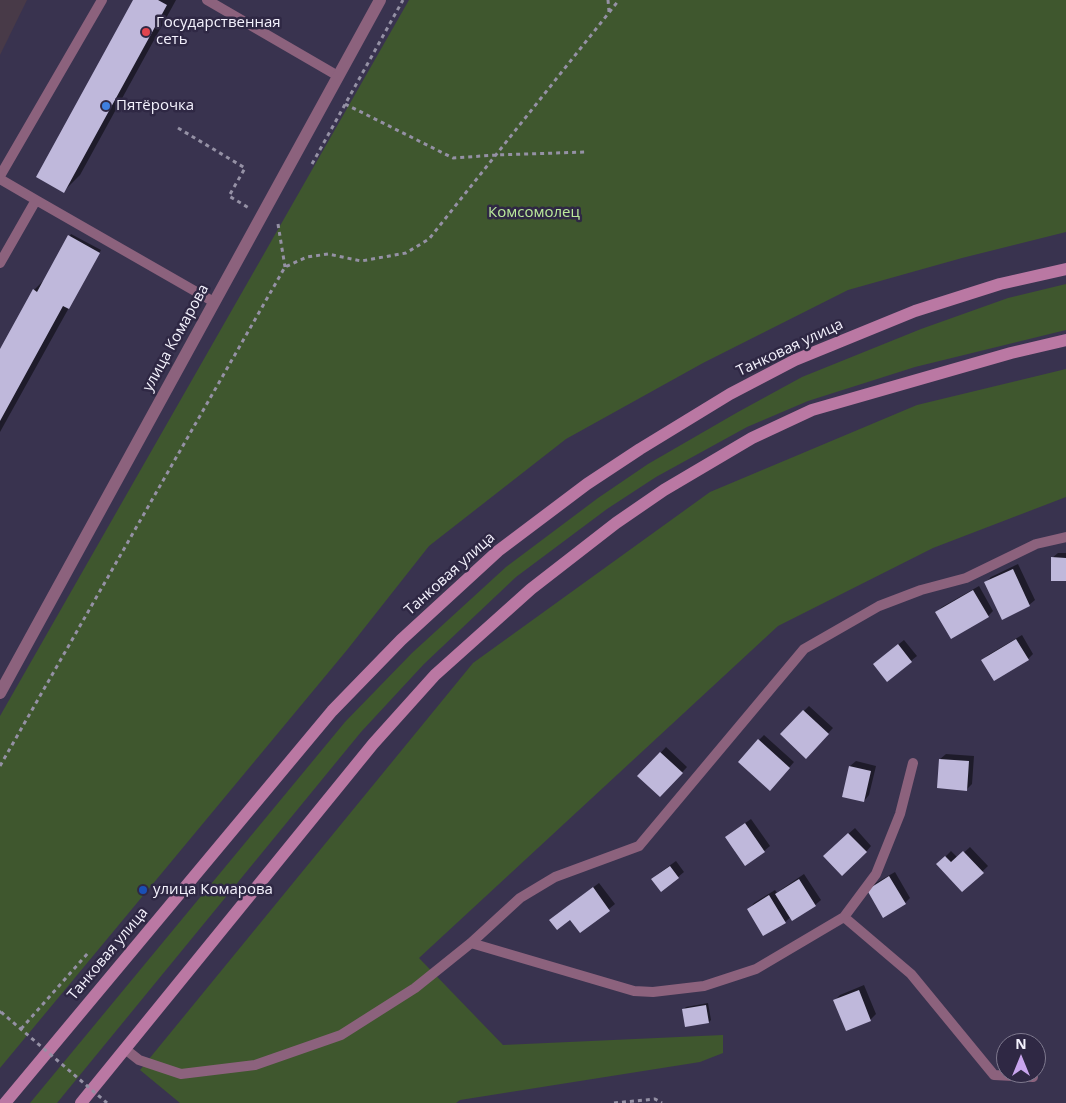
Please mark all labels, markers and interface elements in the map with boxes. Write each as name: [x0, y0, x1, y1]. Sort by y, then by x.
place label: Государственная сеть: [156, 14, 281, 49]
marker: Государственная сеть: [140, 26, 152, 38]
place label: Пятёрочка: [116, 97, 194, 115]
marker: Пятёрочка: [100, 100, 112, 112]
park label: Комсомолец: [488, 204, 580, 222]
street label: улица Комарова: [139, 281, 213, 395]
street label: Танковая улица: [734, 315, 846, 381]
street label: Танковая улица: [401, 529, 499, 619]
place label: улица Комарова: [153, 881, 273, 899]
marker: улица Комарова: [137, 884, 149, 896]
street label: Танковая улица: [64, 904, 152, 1004]
north arrow: [996, 1033, 1046, 1083]
text: N: [1015, 1034, 1027, 1053]

